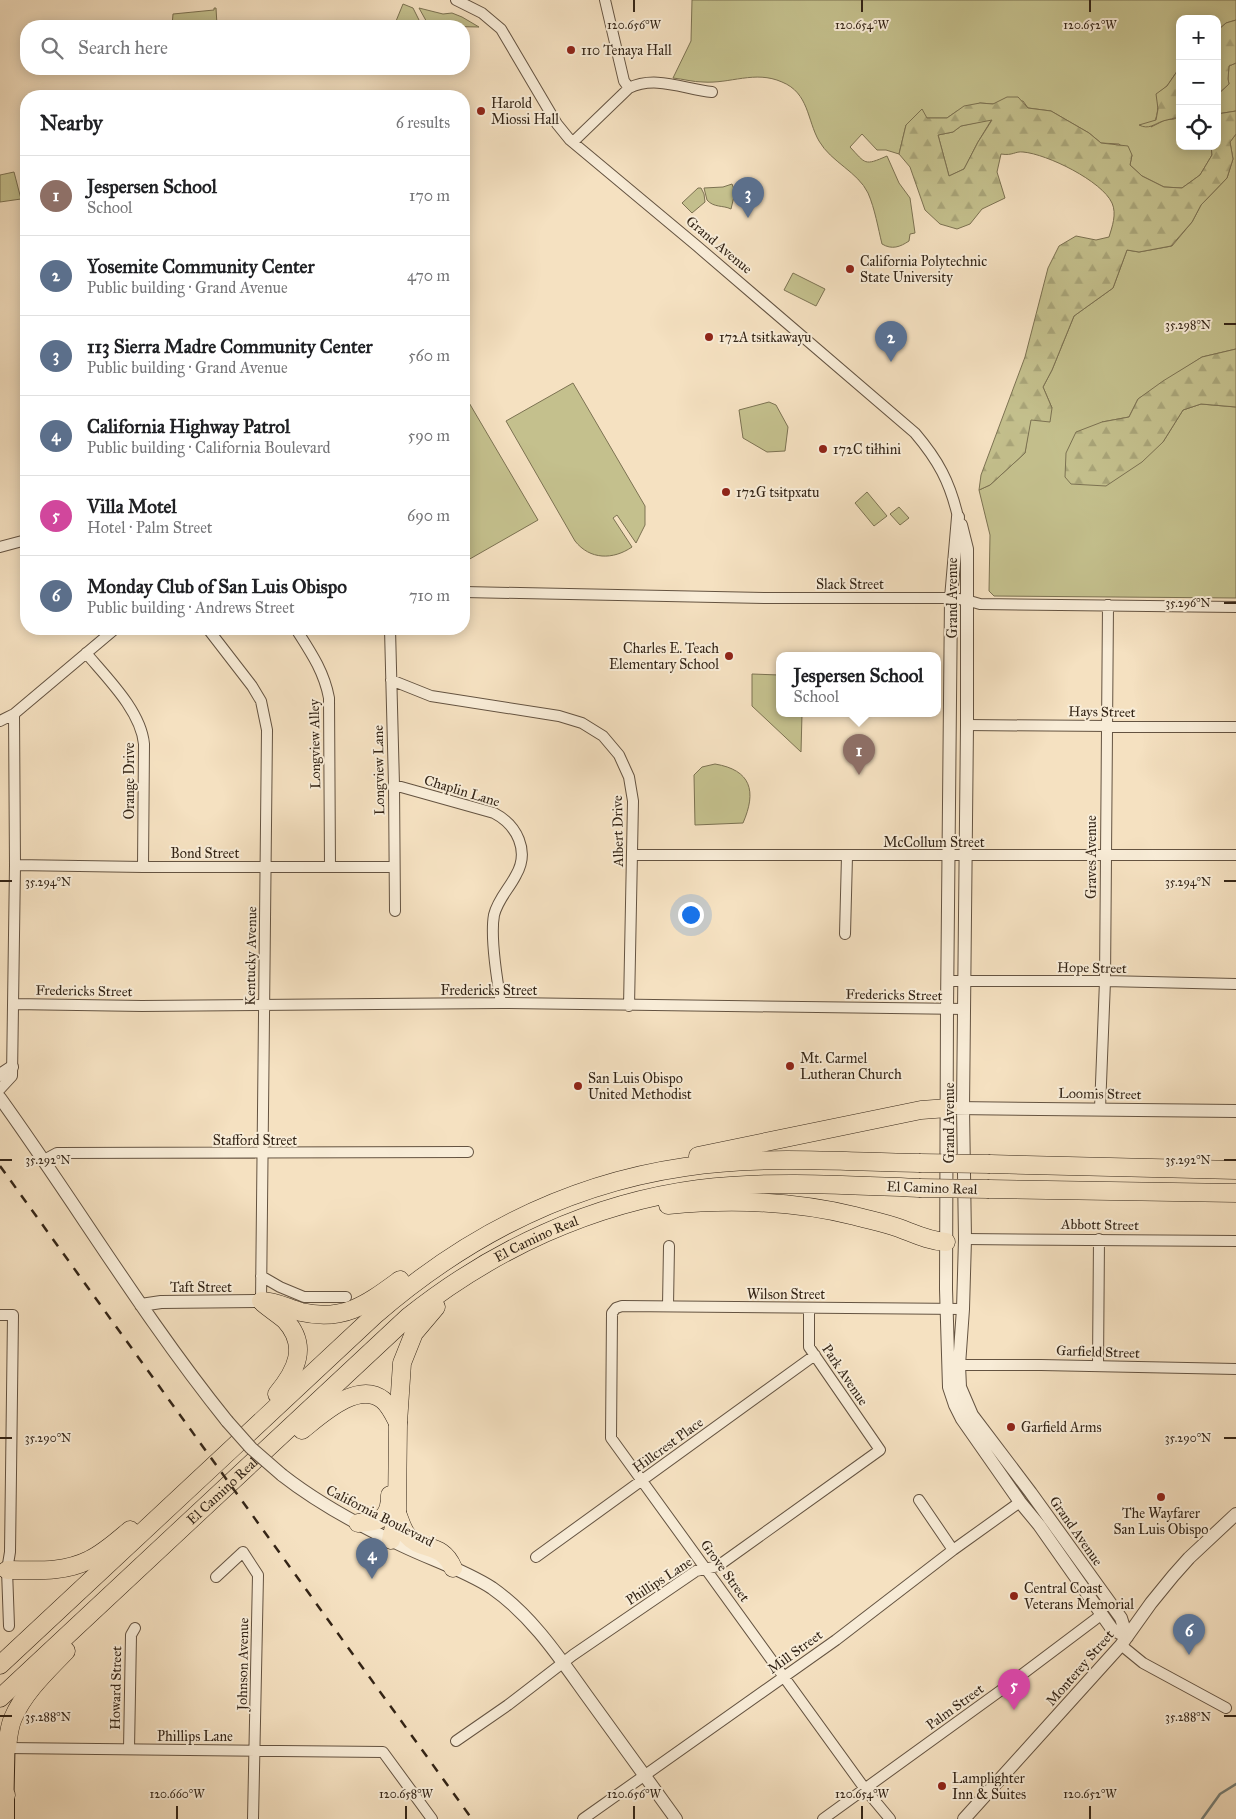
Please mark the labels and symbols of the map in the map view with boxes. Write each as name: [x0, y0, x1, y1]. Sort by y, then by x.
text: 120.656°W: [607, 18, 661, 32]
text: 120.654°W: [835, 18, 890, 32]
text: 120.652°W: [1063, 18, 1117, 32]
place label: 110 Tenaya Hall: [581, 42, 672, 59]
marker: 110 Tenaya Hall: [565, 44, 577, 56]
place label: Harold Miossi Hall: [491, 95, 559, 128]
marker: Harold Miossi Hall: [475, 105, 487, 117]
pin: 3: [732, 177, 764, 218]
street label: Grand Avenue: [682, 212, 756, 278]
place label: California Polytechnic State University: [860, 253, 987, 286]
marker: California Polytechnic State University: [844, 263, 856, 275]
text: 35.298°N: [1165, 318, 1211, 332]
pin: 2: [875, 321, 907, 362]
place label: 172A tsɨtkawayu: [719, 329, 812, 346]
marker: 172A tsɨtkawayu: [703, 331, 715, 343]
place label: 172C tiłhini: [833, 441, 901, 458]
marker: 172C tiłhini: [817, 443, 829, 455]
place label: 172G tsɨtpxatu: [736, 484, 820, 501]
marker: 172G tsɨtpxatu: [720, 486, 732, 498]
street label: Grand Avenue: [944, 557, 961, 639]
street label: Slack Street: [816, 576, 884, 593]
text: 35.296°N: [1165, 596, 1211, 610]
place label: Charles E. Teach Elementary School: [609, 640, 719, 673]
marker: Charles E. Teach Elementary School: [723, 650, 735, 662]
street label: Longview Alley: [306, 699, 324, 789]
street label: Hays Street: [1068, 703, 1136, 721]
street label: Longview Lane: [370, 725, 388, 815]
pin: 1: [843, 734, 875, 775]
street label: Orange Drive: [121, 742, 138, 820]
street label: Chaplin Lane: [422, 771, 502, 811]
street label: Albert Drive: [609, 795, 627, 868]
street label: Graves Avenue: [1083, 815, 1100, 899]
street label: McCollum Street: [883, 834, 985, 851]
street label: Bond Street: [171, 845, 239, 862]
text: 35.294°N: [25, 875, 71, 889]
text: 35.294°N: [1165, 875, 1211, 889]
your location: [678, 902, 704, 928]
street label: Kentucky Avenue: [242, 906, 260, 1006]
street label: Hope Street: [1057, 959, 1127, 977]
street label: Fredericks Street: [35, 982, 133, 1000]
street label: Fredericks Street: [440, 982, 538, 999]
street label: Fredericks Street: [845, 986, 943, 1004]
place label: Mt. Carmel Lutheran Church: [800, 1050, 902, 1083]
marker: Mt. Carmel Lutheran Church: [784, 1060, 796, 1072]
place label: San Luis Obispo United Methodist: [588, 1070, 692, 1103]
marker: San Luis Obispo United Methodist: [572, 1080, 584, 1092]
street label: Grand Avenue: [941, 1082, 958, 1164]
street label: Loomis Street: [1058, 1085, 1142, 1103]
street label: Stafford Street: [213, 1132, 297, 1149]
text: 35.292°N: [25, 1153, 71, 1167]
text: 35.292°N: [1165, 1153, 1211, 1167]
street label: El Camino Real: [886, 1178, 978, 1198]
street label: El Camino Real: [491, 1212, 581, 1266]
street label: Abbott Street: [1060, 1216, 1139, 1234]
street label: Taft Street: [170, 1279, 232, 1296]
street label: Wilson Street: [747, 1286, 825, 1303]
street label: Park Avenue: [818, 1341, 872, 1409]
street label: Garfield Street: [1056, 1342, 1140, 1362]
street label: Hillcrest Place: [629, 1414, 707, 1476]
place label: Garfield Arms: [1021, 1419, 1102, 1436]
marker: Garfield Arms: [1005, 1421, 1017, 1433]
text: 35.290°N: [25, 1431, 71, 1445]
text: 35.290°N: [1165, 1431, 1211, 1445]
street label: El Camino Real: [183, 1453, 261, 1528]
street label: California Boulevard: [323, 1481, 437, 1551]
marker: The Wayfarer San Luis Obispo: [1155, 1491, 1167, 1503]
street label: Grand Avenue: [1046, 1493, 1106, 1569]
place label: The Wayfarer San Luis Obispo: [1114, 1505, 1208, 1538]
street label: Grove Street: [697, 1537, 753, 1605]
pin: 4: [356, 1538, 388, 1579]
street label: Phillips Lane: [623, 1553, 696, 1609]
place label: Central Coast Veterans Memorial: [1023, 1580, 1134, 1613]
marker: Central Coast Veterans Memorial: [1008, 1590, 1020, 1602]
pin: 6: [1173, 1614, 1205, 1655]
street label: Johnson Avenue: [234, 1617, 253, 1713]
street label: Mill Street: [764, 1626, 826, 1678]
street label: Monterey Street: [1042, 1627, 1118, 1709]
street label: Howard Street: [107, 1646, 125, 1730]
pin: 5: [998, 1669, 1030, 1710]
street label: Palm Street: [923, 1680, 987, 1734]
text: 35.288°N: [25, 1710, 71, 1724]
text: 35.288°N: [1165, 1710, 1211, 1724]
street label: Phillips Lane: [157, 1728, 233, 1745]
place label: Lamplighter Inn & Suites: [952, 1770, 1026, 1803]
marker: Lamplighter Inn & Suites: [936, 1780, 948, 1792]
text: 120.660°W: [149, 1787, 205, 1801]
text: 120.658°W: [379, 1787, 434, 1801]
text: 120.656°W: [607, 1787, 661, 1801]
text: 120.654°W: [835, 1787, 890, 1801]
text: 120.652°W: [1063, 1787, 1117, 1801]

